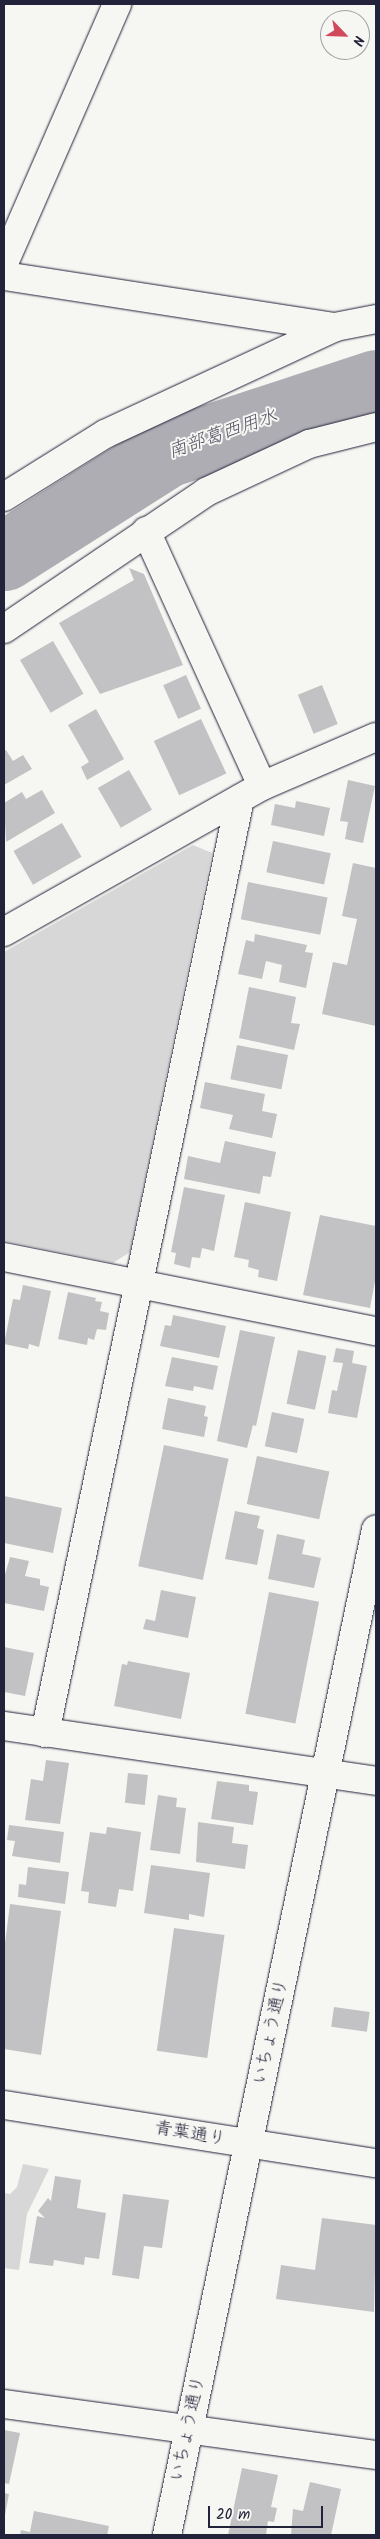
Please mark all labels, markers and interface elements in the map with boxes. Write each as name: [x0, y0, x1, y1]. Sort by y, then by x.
north arrow: [320, 10, 370, 60]
text: N: [346, 32, 370, 49]
water label: 南部葛西用水: [165, 406, 281, 464]
street label: いちょう通り: [250, 1977, 294, 2087]
street label: 青葉通り: [153, 2119, 227, 2151]
street label: いちょう通り: [167, 2374, 211, 2484]
scale bar: [210, 2496, 325, 2528]
text: 20 m: [216, 2503, 250, 2527]

